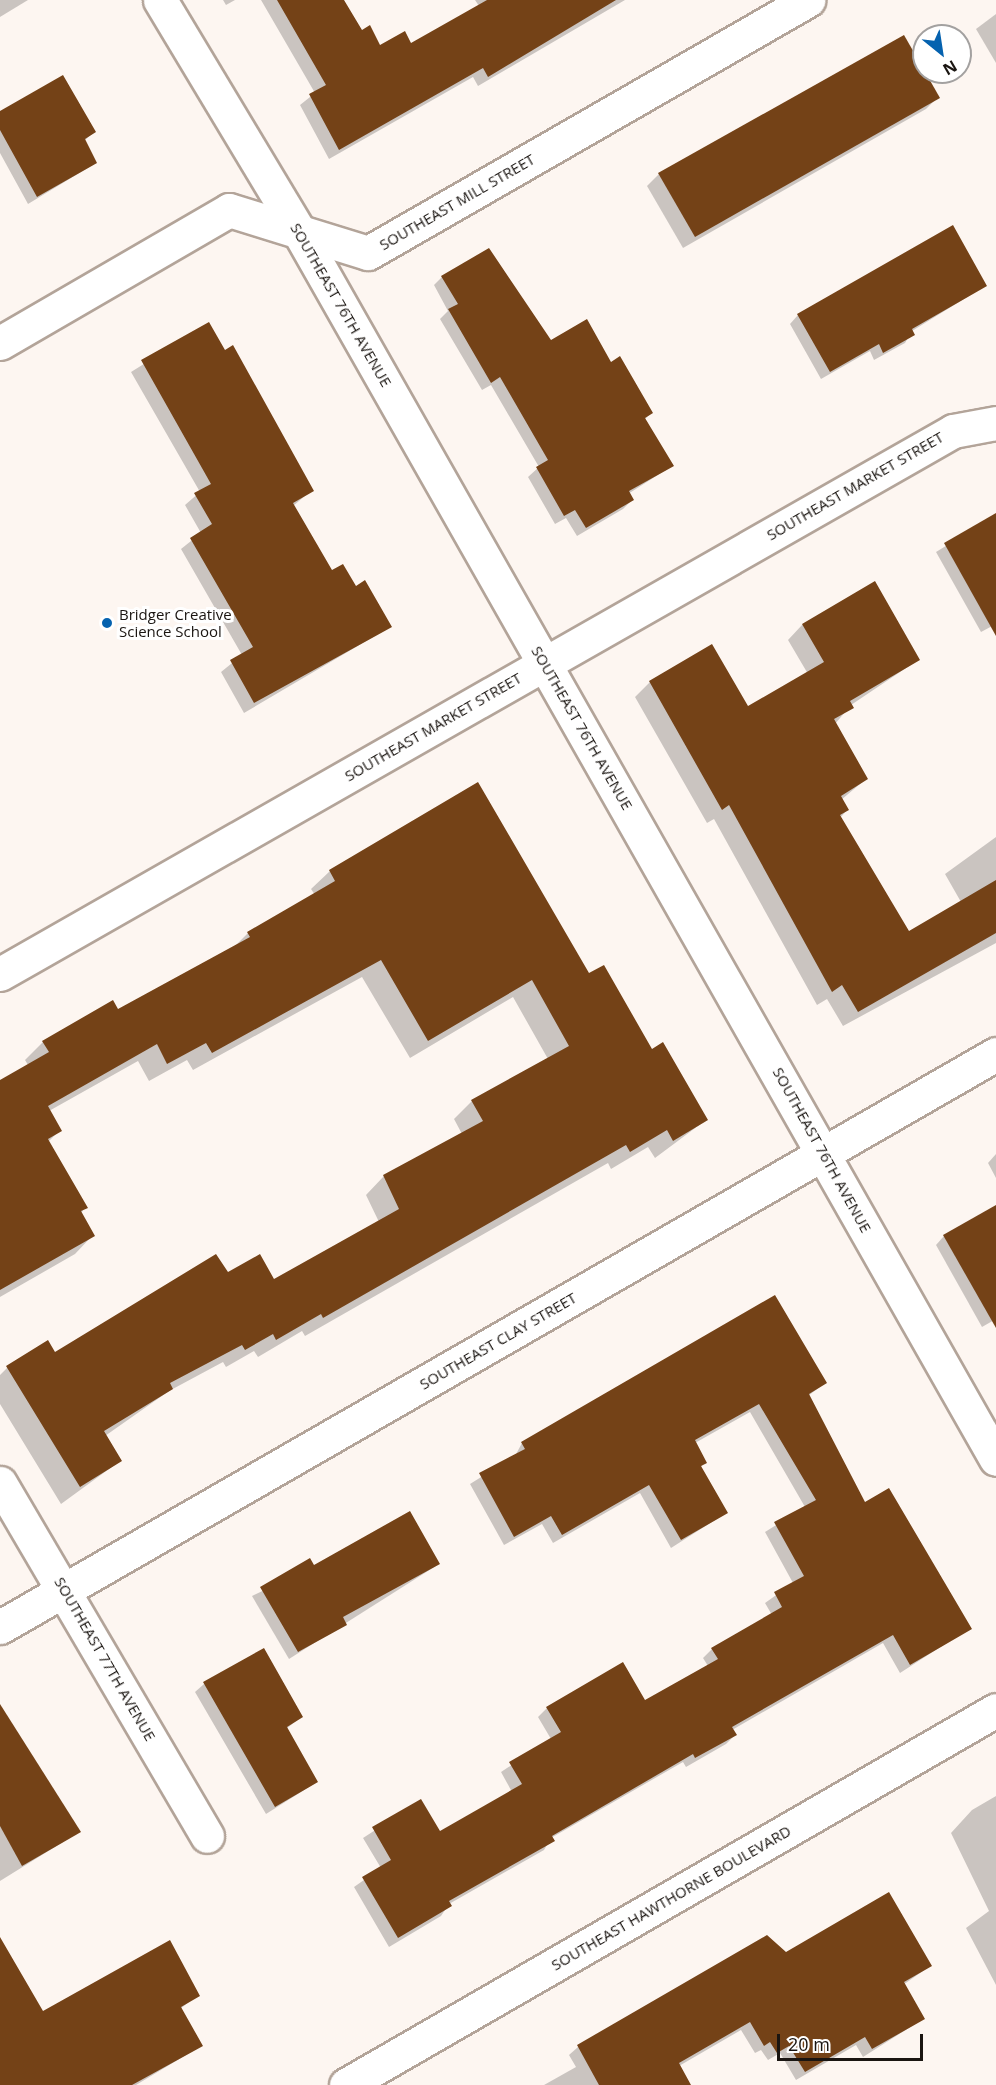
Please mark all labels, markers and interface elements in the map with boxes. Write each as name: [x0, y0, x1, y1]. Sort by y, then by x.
north arrow: [912, 24, 972, 84]
text: N: [939, 55, 961, 81]
street label: SOUTHEAST MILL STREET: [376, 150, 538, 254]
street label: SOUTHEAST 76TH AVENUE: [287, 220, 395, 390]
street label: SOUTHEAST MARKET STREET: [763, 428, 947, 544]
place label: Bridger Creative Science School: [119, 605, 232, 640]
marker: Bridger Creative Science School: [100, 616, 114, 630]
street label: SOUTHEAST 76TH AVENUE: [528, 643, 636, 813]
street label: SOUTHEAST MARKET STREET: [341, 669, 525, 785]
street label: SOUTHEAST 76TH AVENUE: [769, 1064, 875, 1236]
street label: SOUTHEAST CLAY STREET: [416, 1289, 580, 1393]
street label: SOUTHEAST 77TH AVENUE: [51, 1574, 159, 1744]
street label: SOUTHEAST HAWTHORNE BOULEVARD: [548, 1822, 794, 1974]
scale bar: [780, 2022, 926, 2060]
text: 20 m: [788, 2032, 830, 2056]

